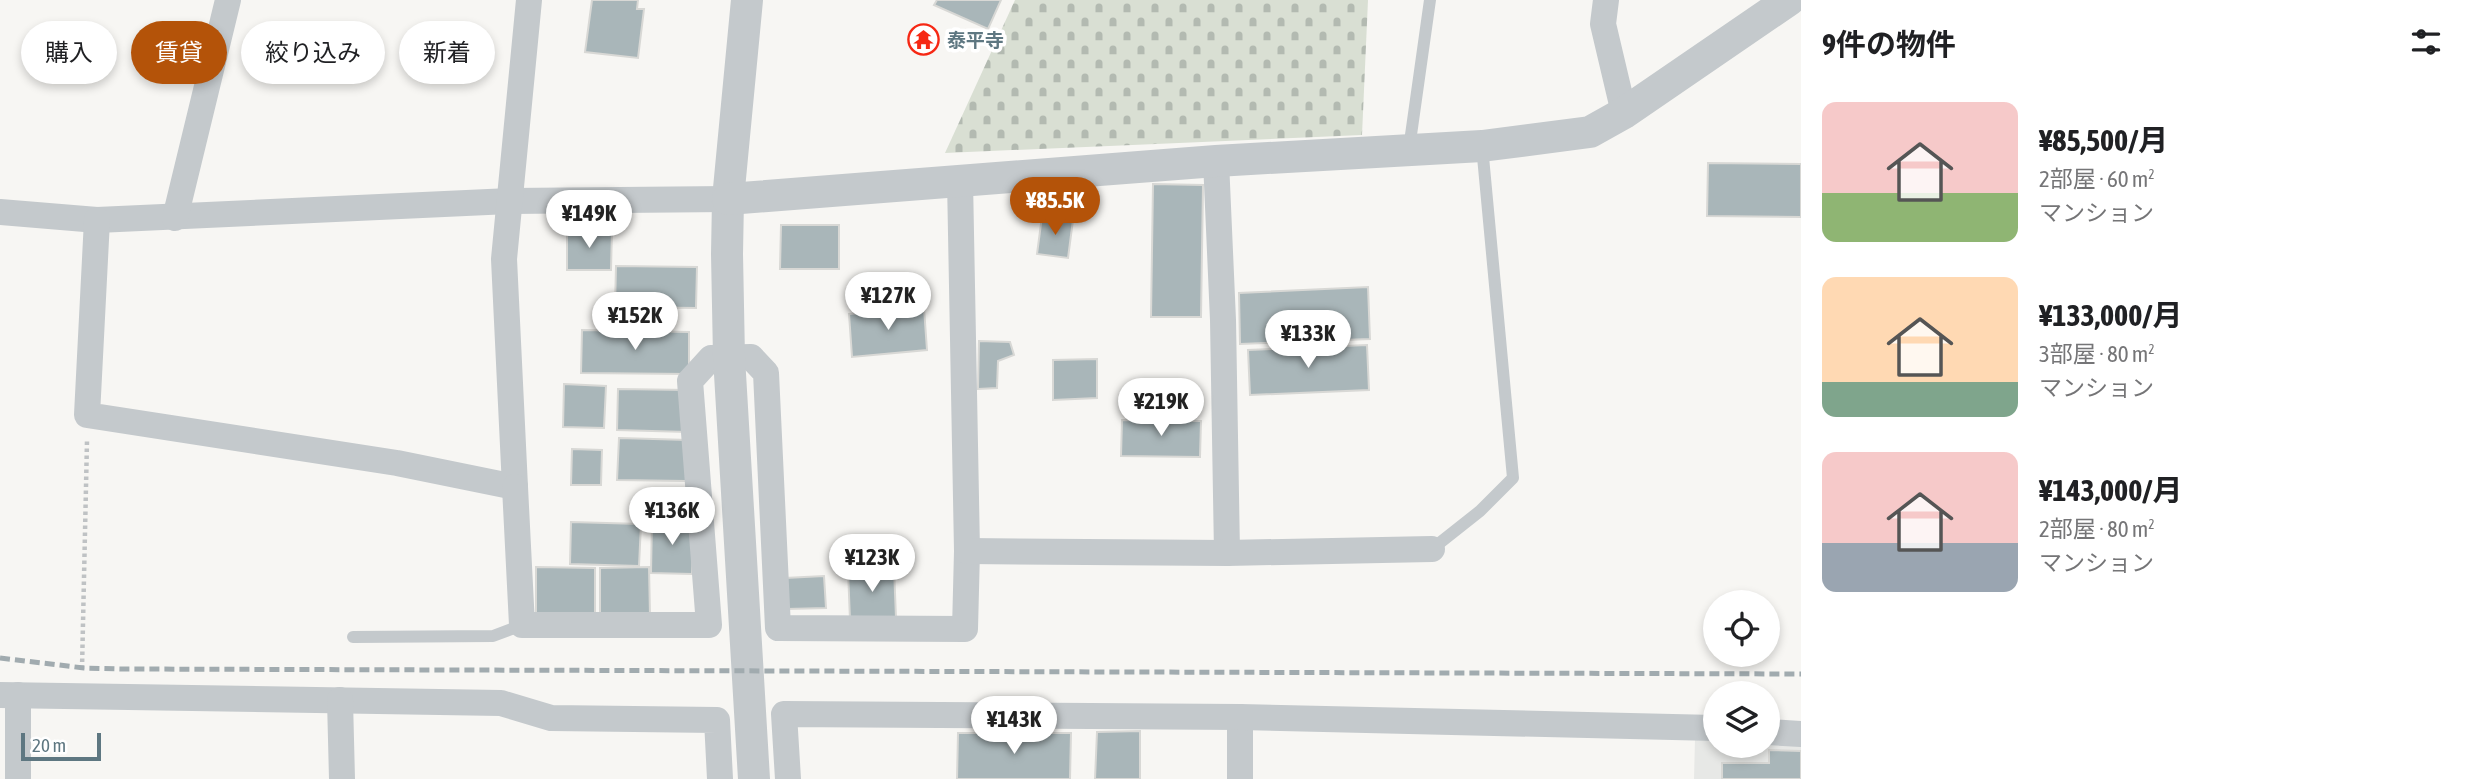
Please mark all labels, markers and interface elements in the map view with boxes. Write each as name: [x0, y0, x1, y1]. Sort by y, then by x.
chip: 購入: [21, 21, 117, 84]
chip: 賃貸: [131, 21, 227, 84]
chip: 絞り込み: [241, 21, 385, 84]
chip: 新着: [399, 21, 495, 84]
temple icon: 泰平寺: [907, 23, 941, 57]
icon: filters: [2407, 23, 2445, 61]
text: 9件の物件: [1822, 27, 1956, 61]
place label: 泰平寺: [947, 29, 1004, 51]
text: ¥85,500/月: [2039, 123, 2168, 157]
icon: home: [1878, 130, 1962, 214]
text: 2部屋 · 60 m²: [2039, 166, 2155, 192]
pin: ¥85.5K: [998, 177, 1112, 237]
text: ¥85.5K: [1026, 187, 1084, 213]
pin: ¥149K: [540, 190, 638, 250]
text: ¥149K: [562, 200, 616, 226]
text: マンション: [2039, 200, 2154, 226]
pin: ¥127K: [839, 272, 937, 332]
text: ¥127K: [861, 282, 915, 308]
pin: ¥152K: [586, 292, 684, 352]
text: ¥133,000/月: [2039, 298, 2182, 332]
text: ¥152K: [608, 302, 662, 328]
icon: home: [1878, 305, 1962, 389]
pin: ¥133K: [1259, 310, 1357, 370]
text: ¥133K: [1281, 320, 1335, 346]
text: 3部屋 · 80 m²: [2039, 341, 2155, 367]
text: マンション: [2039, 375, 2154, 401]
pin: ¥219K: [1112, 378, 1210, 438]
text: ¥219K: [1134, 388, 1188, 414]
text: ¥143,000/月: [2039, 473, 2182, 507]
icon: home: [1878, 480, 1962, 564]
pin: ¥136K: [623, 488, 721, 547]
text: ¥136K: [645, 497, 699, 523]
text: 2部屋 · 80 m²: [2039, 516, 2155, 542]
pin: ¥123K: [823, 534, 921, 594]
text: ¥123K: [845, 544, 899, 570]
text: マンション: [2039, 550, 2154, 576]
map controls: [1703, 590, 1780, 758]
button: locate: [1703, 590, 1780, 667]
button: layers: [1703, 681, 1780, 758]
pin: ¥143K: [965, 696, 1063, 756]
text: ¥143K: [987, 706, 1041, 732]
scale bar: [21, 730, 102, 762]
text: 20 m: [32, 734, 66, 756]

